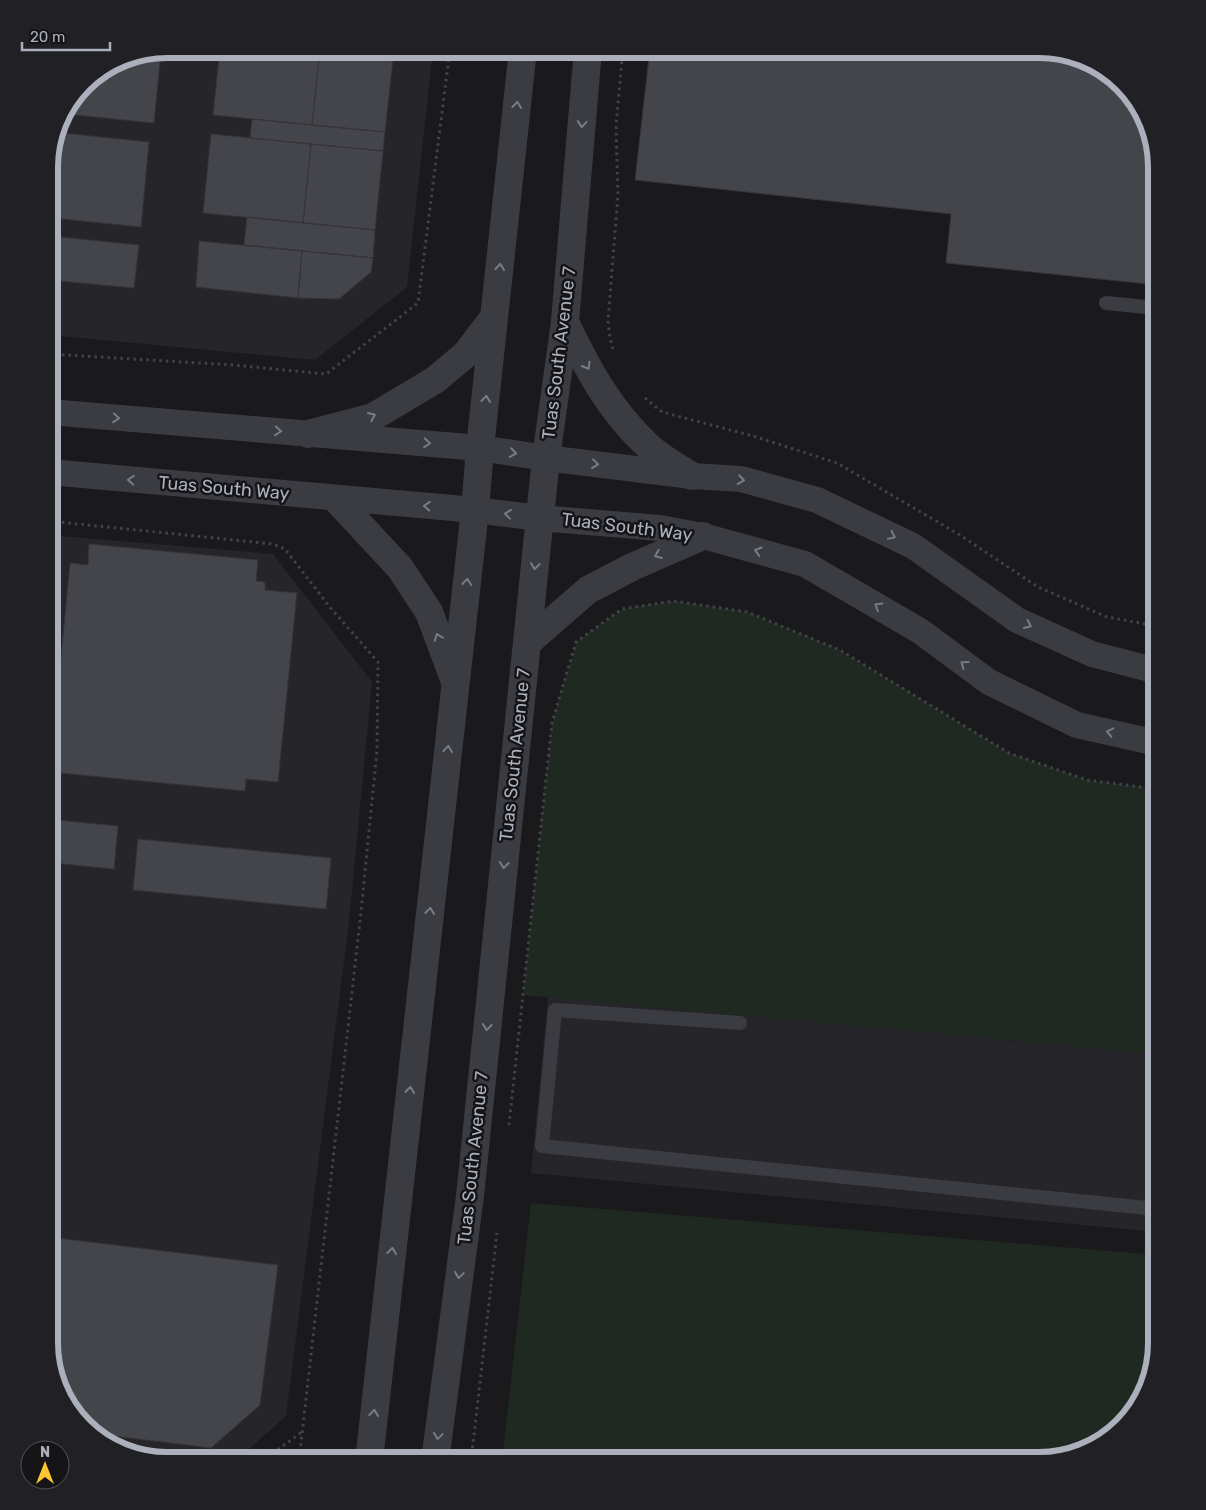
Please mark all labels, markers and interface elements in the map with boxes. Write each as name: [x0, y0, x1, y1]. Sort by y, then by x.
scale bar: [22, 20, 110, 52]
text: 20 m: [30, 28, 65, 46]
one-way arrow: [511, 101, 522, 109]
one-way arrow: [576, 121, 587, 129]
one-way arrow: [494, 263, 505, 271]
street label: Tuas South Avenue 7: [537, 265, 581, 441]
one-way arrow: [580, 360, 590, 369]
one-way arrow: [480, 395, 491, 403]
one-way arrow: [367, 411, 376, 422]
one-way arrow: [112, 412, 120, 423]
one-way arrow: [274, 426, 282, 437]
one-way arrow: [423, 438, 431, 449]
one-way arrow: [510, 447, 518, 458]
one-way arrow: [591, 458, 599, 469]
street label: Tuas South Way: [158, 471, 291, 505]
one-way arrow: [126, 474, 134, 485]
one-way arrow: [737, 474, 745, 485]
one-way arrow: [422, 501, 430, 512]
street label: Tuas South Way: [560, 508, 694, 546]
one-way arrow: [503, 509, 511, 520]
one-way arrow: [887, 530, 896, 540]
one-way arrow: [755, 547, 763, 557]
one-way arrow: [654, 549, 663, 560]
one-way arrow: [530, 563, 541, 571]
one-way arrow: [461, 578, 472, 586]
one-way arrow: [875, 603, 884, 613]
one-way arrow: [1023, 618, 1032, 629]
one-way arrow: [434, 633, 445, 642]
one-way arrow: [961, 661, 970, 669]
street label: Tuas South Avenue 7: [495, 667, 535, 843]
one-way arrow: [1105, 727, 1114, 738]
one-way arrow: [442, 745, 453, 753]
one-way arrow: [499, 861, 510, 869]
one-way arrow: [424, 906, 435, 914]
one-way arrow: [482, 1023, 493, 1031]
street label: Tuas South Avenue 7: [453, 1070, 493, 1246]
one-way arrow: [404, 1085, 415, 1093]
one-way arrow: [386, 1247, 397, 1255]
one-way arrow: [454, 1271, 465, 1279]
one-way arrow: [368, 1408, 379, 1416]
one-way arrow: [433, 1433, 444, 1441]
north arrow: [20, 1440, 70, 1490]
text: N: [40, 1444, 50, 1461]

